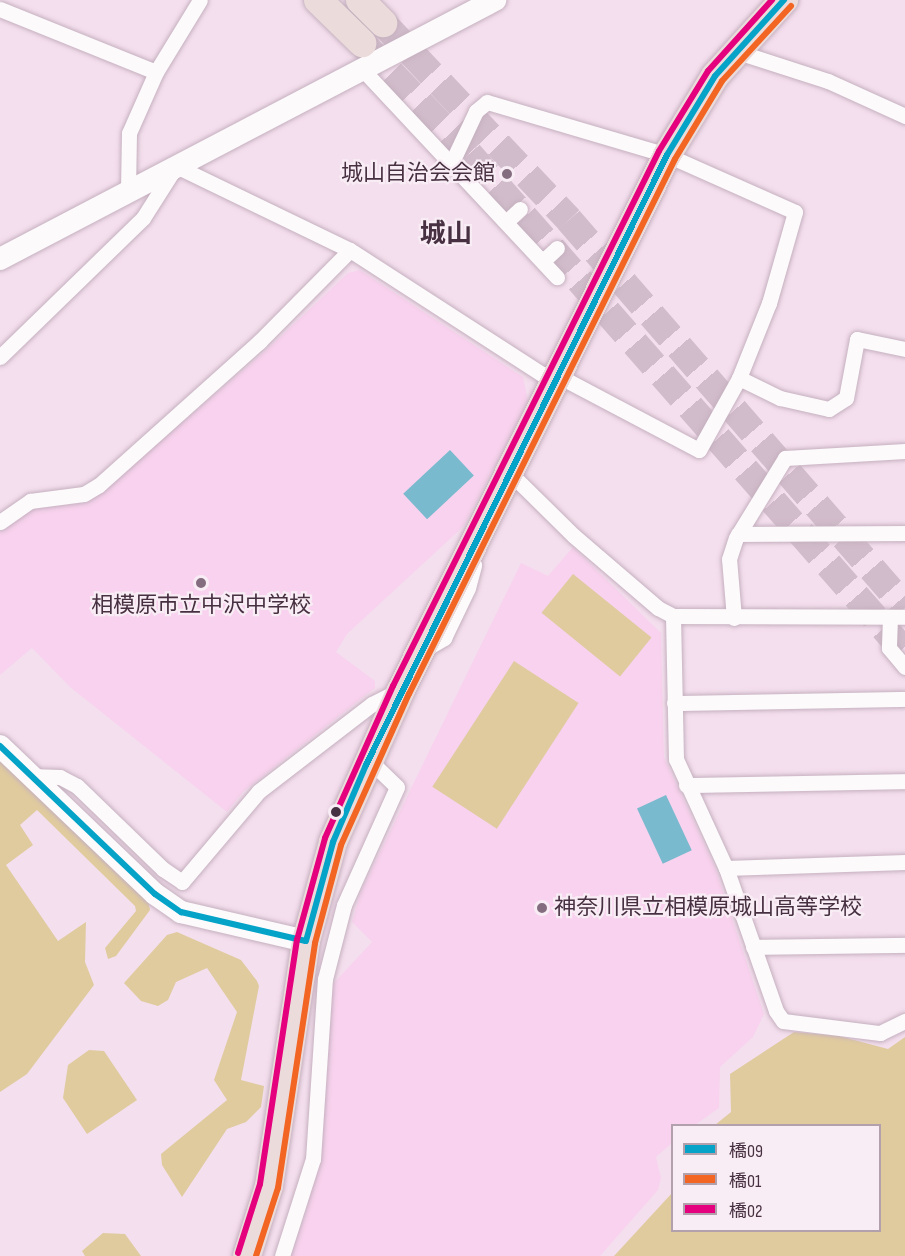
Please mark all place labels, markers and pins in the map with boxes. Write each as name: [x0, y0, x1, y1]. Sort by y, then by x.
place label: 城山自治会会館: [341, 161, 495, 187]
marker: 城山自治会会館: [500, 167, 514, 181]
marker: 相模原市立中沢中学校: [194, 576, 208, 590]
place label: 相模原市立中沢中学校: [91, 593, 311, 619]
unlabelled marker: [330, 806, 342, 818]
place label: 神奈川県立相模原城山高等学校: [554, 895, 862, 921]
marker: 神奈川県立相模原城山高等学校: [535, 901, 549, 915]

